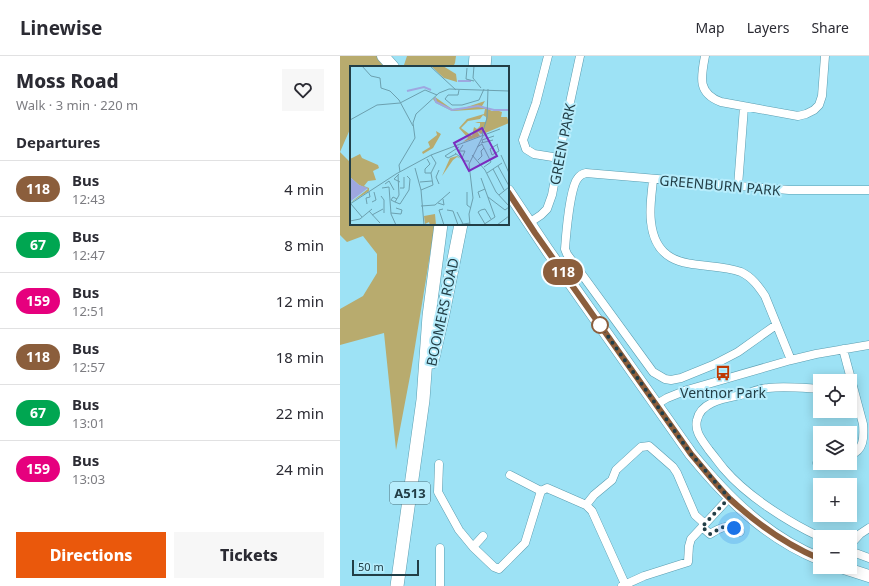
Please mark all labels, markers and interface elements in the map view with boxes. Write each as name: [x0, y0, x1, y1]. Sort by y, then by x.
text: Linewise: [20, 15, 102, 41]
text: Map: [696, 18, 725, 37]
text: Layers: [747, 18, 789, 37]
text: Share: [811, 18, 849, 37]
inset map: [350, 66, 509, 225]
text: Moss Road: [16, 68, 119, 94]
button: heart: [282, 69, 324, 111]
text: Walk · 3 min · 220 m: [16, 96, 138, 114]
street label: GREEN PARK: [545, 101, 579, 186]
text: Departures: [16, 132, 100, 152]
text: Bus: [72, 170, 99, 190]
street label: GREENBURN PARK: [659, 170, 782, 200]
text: 118: [26, 179, 50, 198]
text: 4 min: [284, 179, 324, 199]
text: 12:43: [72, 190, 105, 208]
text: Bus: [72, 226, 99, 246]
text: 67: [30, 235, 46, 254]
text: 8 min: [284, 235, 324, 255]
text: 12:47: [72, 246, 105, 264]
street label: BOOMERS ROAD: [421, 256, 463, 368]
line badge: 118: [540, 259, 586, 285]
text: 118: [551, 262, 575, 281]
text: Bus: [72, 282, 99, 302]
text: 159: [26, 291, 50, 310]
text: 12 min: [276, 291, 324, 311]
text: 12:51: [72, 302, 105, 320]
unlabelled marker: [591, 316, 609, 334]
text: Bus: [72, 338, 99, 358]
text: 118: [26, 347, 50, 366]
text: 18 min: [276, 347, 324, 367]
text: 12:57: [72, 358, 105, 376]
bus stop icon: Ventnor Park: [714, 364, 732, 382]
map controls: [813, 374, 857, 574]
button: locate: [813, 374, 857, 418]
place label: Ventnor Park: [680, 383, 766, 402]
text: Bus: [72, 394, 99, 414]
text: 67: [30, 403, 46, 422]
text: 22 min: [276, 403, 324, 423]
text: 13:01: [72, 414, 105, 432]
button: layers: [813, 426, 857, 470]
text: Bus: [72, 450, 99, 470]
text: 159: [26, 459, 50, 478]
text: 24 min: [276, 459, 324, 479]
text: 13:03: [72, 470, 105, 488]
button: +: [813, 478, 857, 522]
road number: A513: [390, 482, 430, 504]
your location: [724, 518, 744, 538]
button: −: [813, 530, 857, 574]
button: Directions: [16, 532, 166, 578]
button: Tickets: [174, 532, 324, 578]
scale bar: [352, 558, 419, 577]
text: 50 m: [358, 559, 384, 574]

